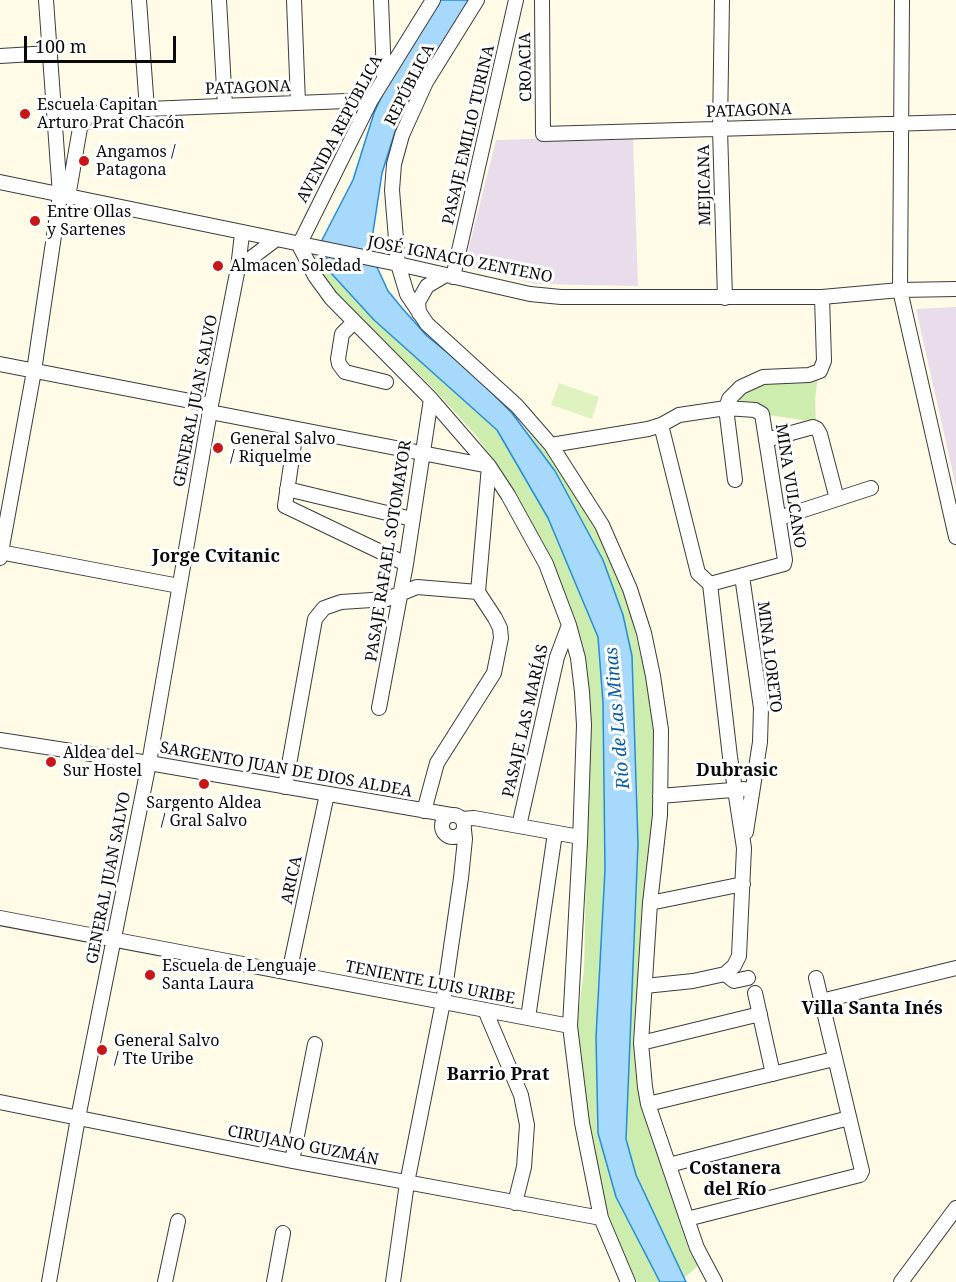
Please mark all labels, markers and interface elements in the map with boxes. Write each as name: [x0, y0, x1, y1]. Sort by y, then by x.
scale bar: [27, 24, 178, 62]
street label: CROACIA: [516, 32, 536, 102]
text: 100 m: [35, 34, 87, 58]
street label: REPÚBLICA: [381, 41, 439, 129]
street label: PASAJE EMILIO TURINA: [439, 43, 499, 227]
street label: AVENIDA REPÚBLICA: [293, 52, 387, 206]
street label: PATAGONA: [205, 77, 291, 99]
place label: Escuela Capitan Arturo Prat Chacón: [37, 95, 185, 133]
street label: PATAGONA: [706, 100, 792, 122]
marker: Escuela Capitan Arturo Prat Chacón: [18, 107, 32, 121]
place label: Angamos / Patagona: [96, 142, 176, 180]
street label: MEJICANA: [695, 144, 715, 226]
marker: Angamos / Patagona: [77, 154, 91, 168]
place label: Entre Ollas y Sartenes: [47, 202, 131, 240]
marker: Entre Ollas y Sartenes: [28, 214, 42, 228]
street label: JOSÉ IGNACIO ZENTENO: [366, 233, 554, 287]
place label: Almacen Soledad: [230, 256, 361, 276]
marker: Almacen Soledad: [211, 259, 225, 273]
street label: GENERAL JUAN SALVO: [170, 313, 222, 489]
street label: MINA VULCANO: [771, 422, 809, 550]
place label: General Salvo / Riquelme: [230, 429, 335, 467]
street label: PASAJE RAFAEL SOTOMAYOR: [362, 439, 416, 663]
marker: General Salvo / Riquelme: [211, 441, 225, 455]
district label: Jorge Cvitanic: [152, 546, 280, 568]
street label: MINA LORETO: [753, 600, 785, 714]
street label: PASAJE LAS MARÍAS: [499, 643, 553, 799]
water label: Río de Las Minas: [601, 646, 635, 790]
street label: SARGENTO JUAN DE DIOS ALDEA: [158, 738, 414, 802]
place label: Aldea del Sur Hostel: [63, 743, 142, 781]
marker: Aldea del Sur Hostel: [44, 755, 58, 769]
district label: Dubrasic: [696, 760, 778, 782]
marker: Sargento Aldea / Gral Salvo: [197, 777, 211, 791]
street label: GENERAL JUAN SALVO: [83, 790, 135, 966]
place label: Sargento Aldea / Gral Salvo: [146, 793, 262, 831]
street label: ARICA: [278, 854, 306, 906]
place label: Escuela de Lenguaje Santa Laura: [162, 956, 316, 994]
street label: TENIENTE LUIS URIBE: [344, 957, 516, 1009]
marker: Escuela de Lenguaje Santa Laura: [143, 968, 157, 982]
district label: Villa Santa Inés: [801, 998, 943, 1020]
place label: General Salvo / Tte Uribe: [114, 1031, 219, 1069]
marker: General Salvo / Tte Uribe: [95, 1043, 109, 1057]
district label: Barrio Prat: [447, 1064, 549, 1086]
street label: CIRUJANO GUZMÁN: [226, 1122, 380, 1170]
district label: Costanera del Río: [689, 1158, 781, 1200]

